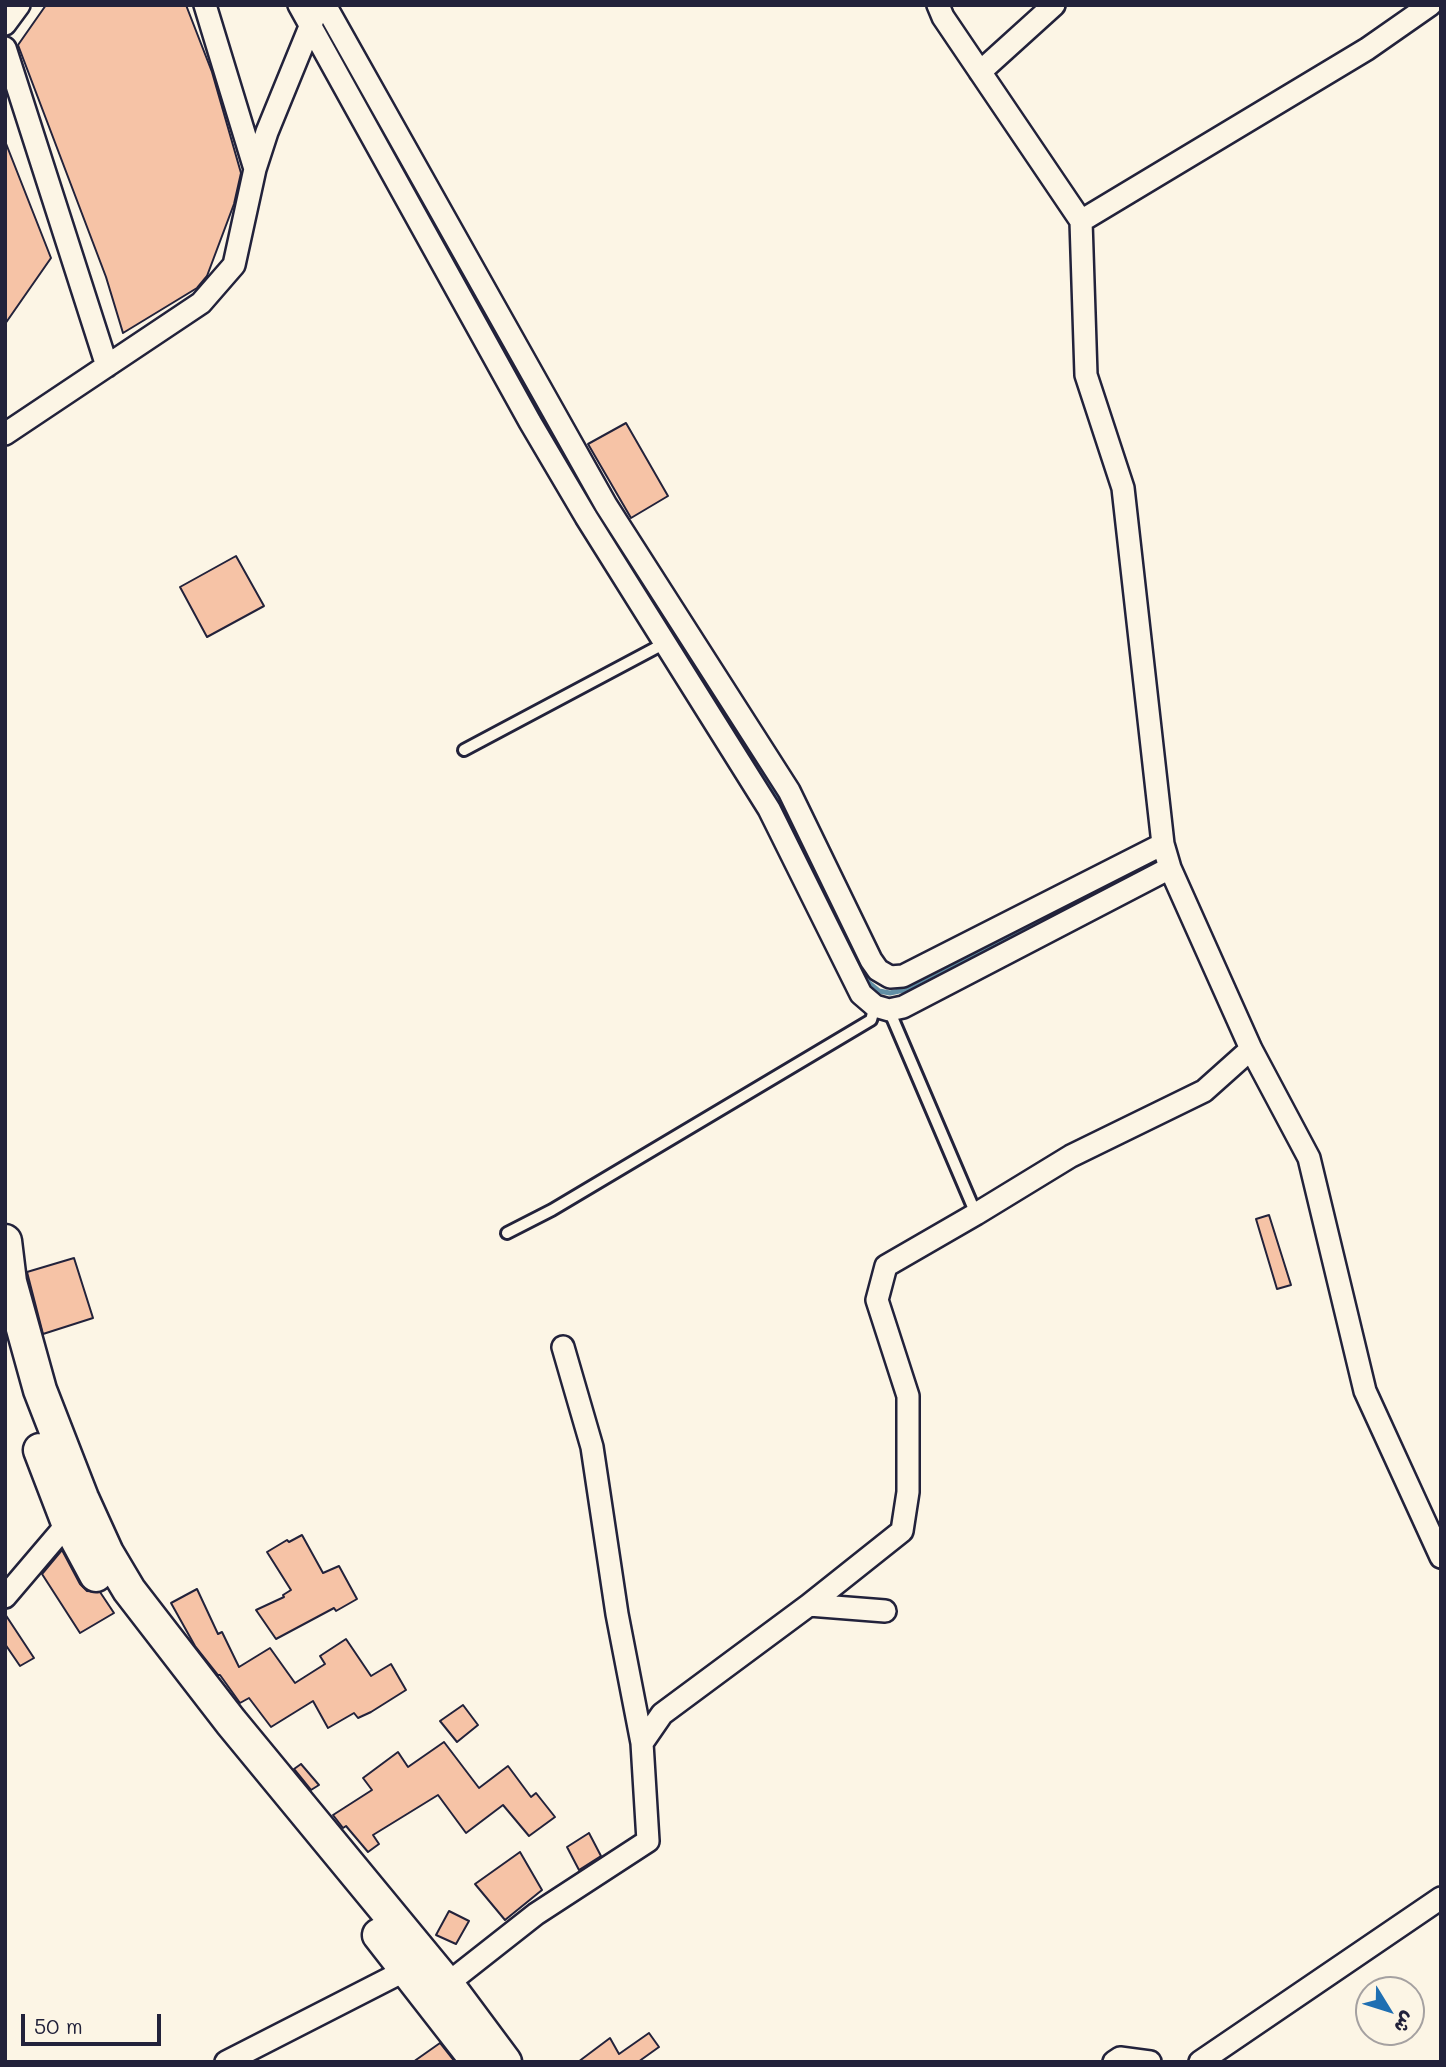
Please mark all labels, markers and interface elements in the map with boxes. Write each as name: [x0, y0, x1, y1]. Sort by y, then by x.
north arrow: [1355, 1976, 1425, 2046]
scale bar: [24, 2000, 164, 2044]
text: ش: [1389, 2007, 1422, 2039]
text: 50 m: [34, 2012, 83, 2039]

